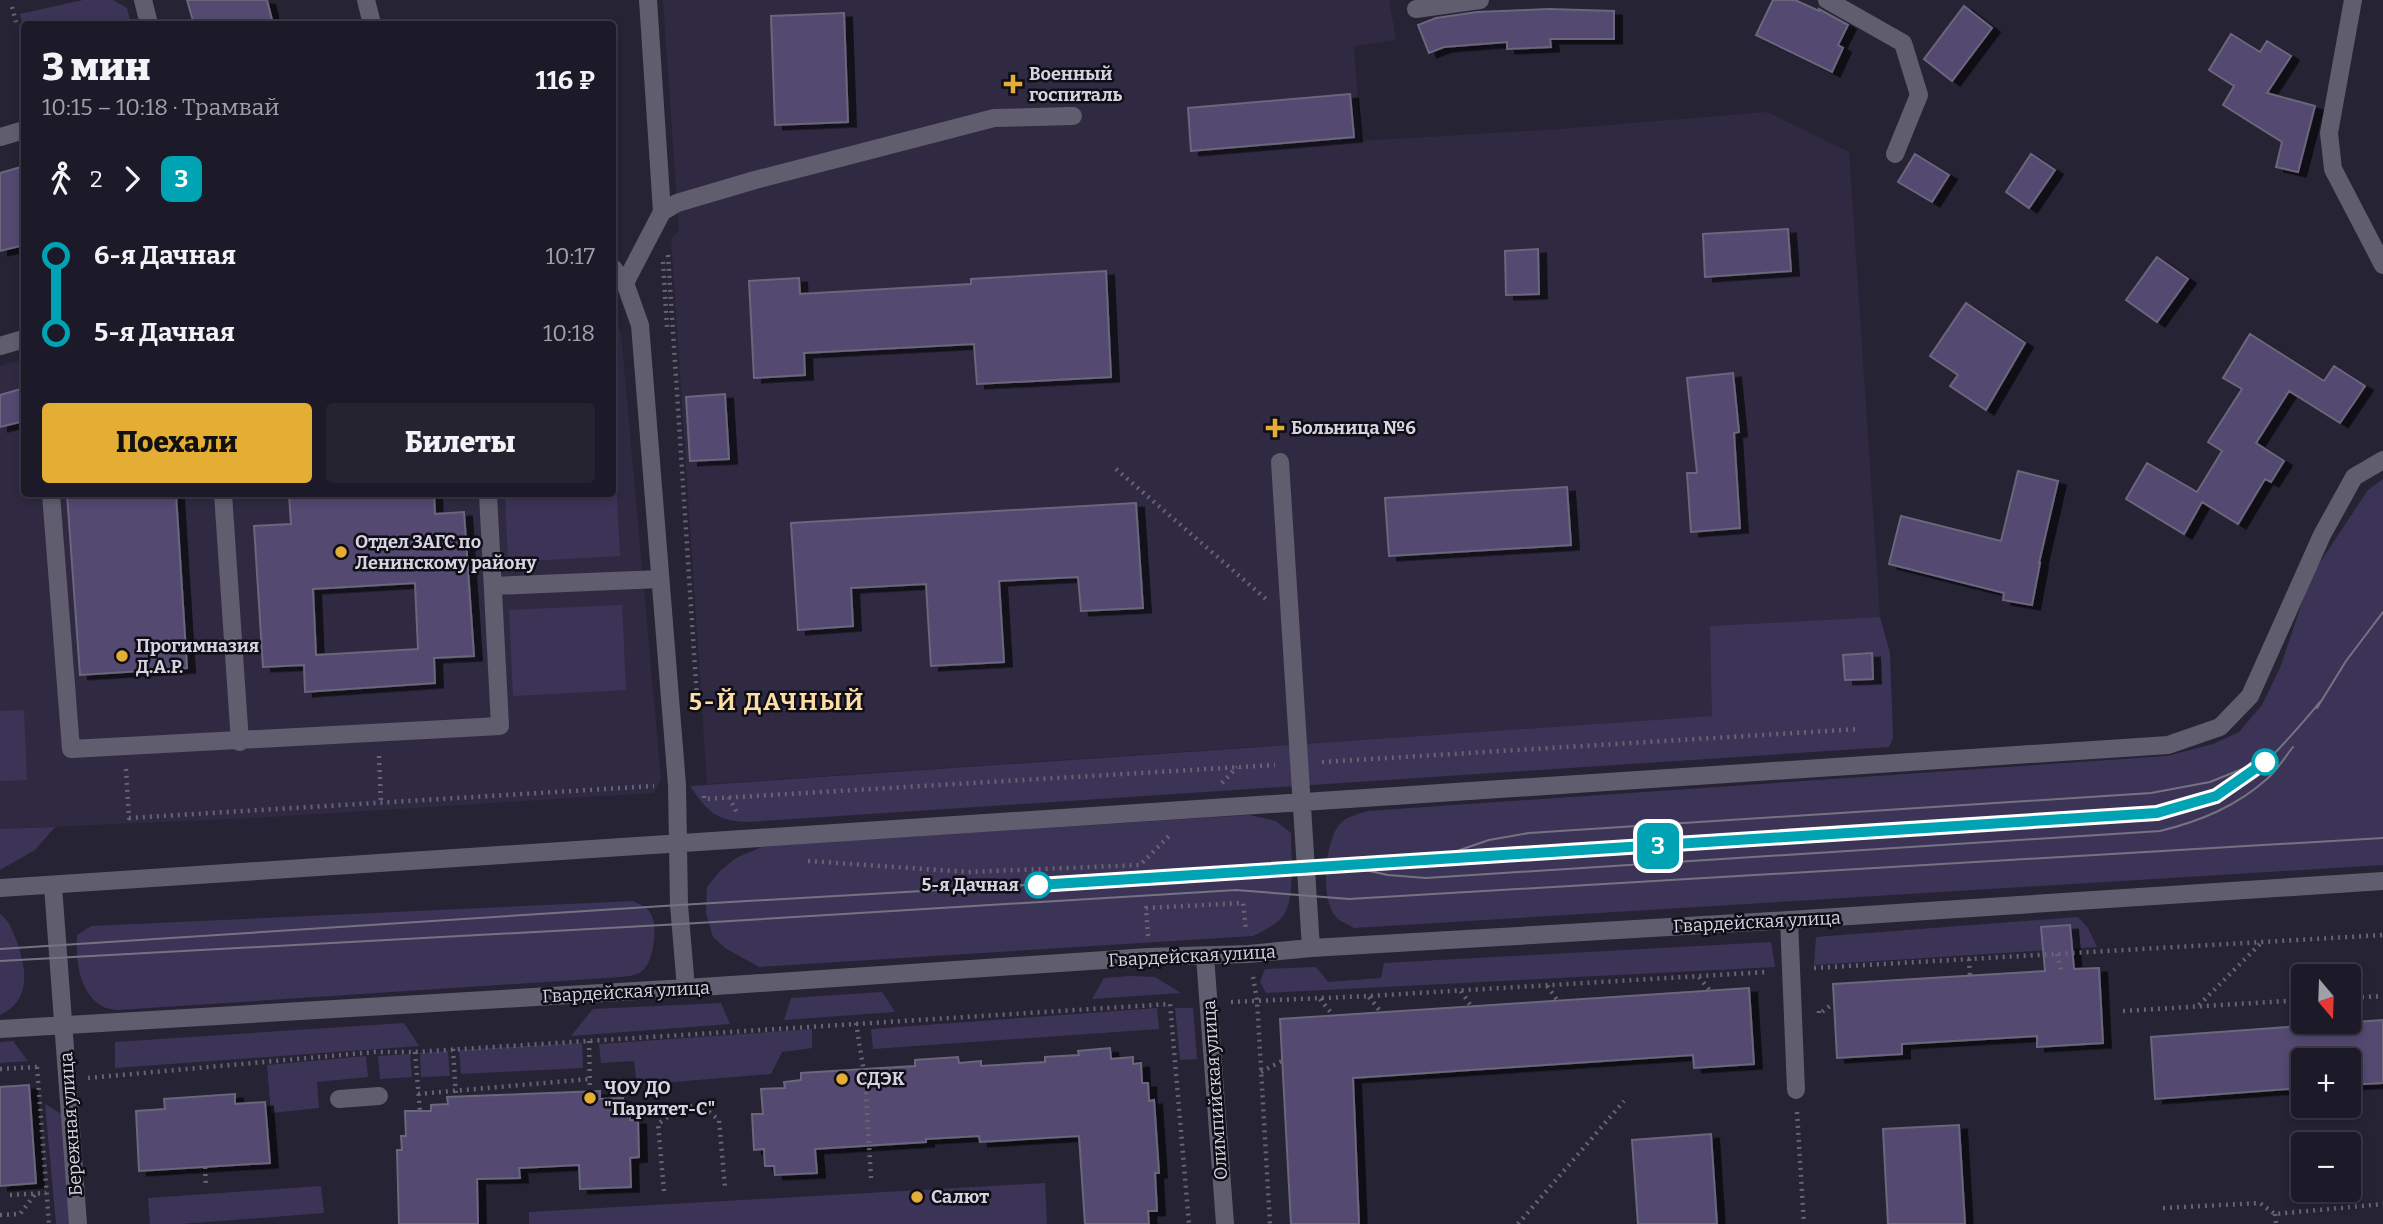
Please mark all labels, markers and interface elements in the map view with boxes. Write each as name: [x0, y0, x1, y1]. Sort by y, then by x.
text: 3 мин: [42, 44, 150, 90]
place label: Военный госпиталь: [1029, 63, 1123, 106]
text: 116 ₽: [535, 65, 595, 96]
marker: Военный госпиталь: [1003, 74, 1023, 94]
text: 10:15 – 10:18 · Трамвай: [42, 93, 279, 121]
icon: walk: [42, 160, 80, 198]
icon: forward: [113, 160, 151, 198]
text: 2: [90, 165, 103, 193]
text: 3: [175, 165, 188, 193]
text: 6-я Дачная: [94, 240, 236, 271]
text: 10:17: [545, 242, 595, 270]
text: 5-я Дачная: [94, 317, 235, 348]
text: 10:18: [543, 319, 595, 347]
button: Поехали: [42, 403, 312, 483]
button: Билеты: [326, 403, 595, 483]
place label: Больница №6: [1291, 417, 1416, 439]
marker: Больница №6: [1265, 418, 1285, 438]
place label: Отдел ЗАГС по Ленинскому району: [355, 531, 537, 574]
marker: Отдел ЗАГС по Ленинскому району: [333, 544, 349, 560]
place label: Прогимназия Д.А.Р.: [136, 635, 259, 678]
marker: Прогимназия Д.А.Р.: [114, 648, 130, 664]
district label: 5-Й ДАЧНЫЙ: [689, 687, 865, 716]
unlabelled marker: [2252, 749, 2278, 775]
line badge: 3: [1635, 823, 1681, 869]
text: 3: [1651, 832, 1665, 860]
marker: 5-я Дачная: [1025, 872, 1051, 898]
place label: 5-я Дачная: [921, 874, 1019, 896]
street label: Гвардейская улица: [1673, 907, 1842, 937]
street label: Гвардейская улица: [1108, 941, 1277, 971]
north arrow: [2291, 964, 2361, 1034]
map controls: [2291, 964, 2361, 1202]
street label: Гвардейская улица: [542, 977, 711, 1007]
street label: Олимпийская улица: [1198, 999, 1232, 1181]
button: +: [2291, 1048, 2361, 1118]
street label: Бережная улица: [55, 1051, 87, 1197]
place label: СДЭК: [856, 1068, 905, 1090]
marker: СДЭК: [834, 1071, 850, 1087]
place label: ЧОУ ДО "Паритет-С": [604, 1077, 715, 1120]
marker: ЧОУ ДО "Паритет-С": [582, 1090, 598, 1106]
button: −: [2291, 1132, 2361, 1202]
place label: Салют: [931, 1186, 989, 1208]
marker: Салют: [909, 1189, 925, 1205]

